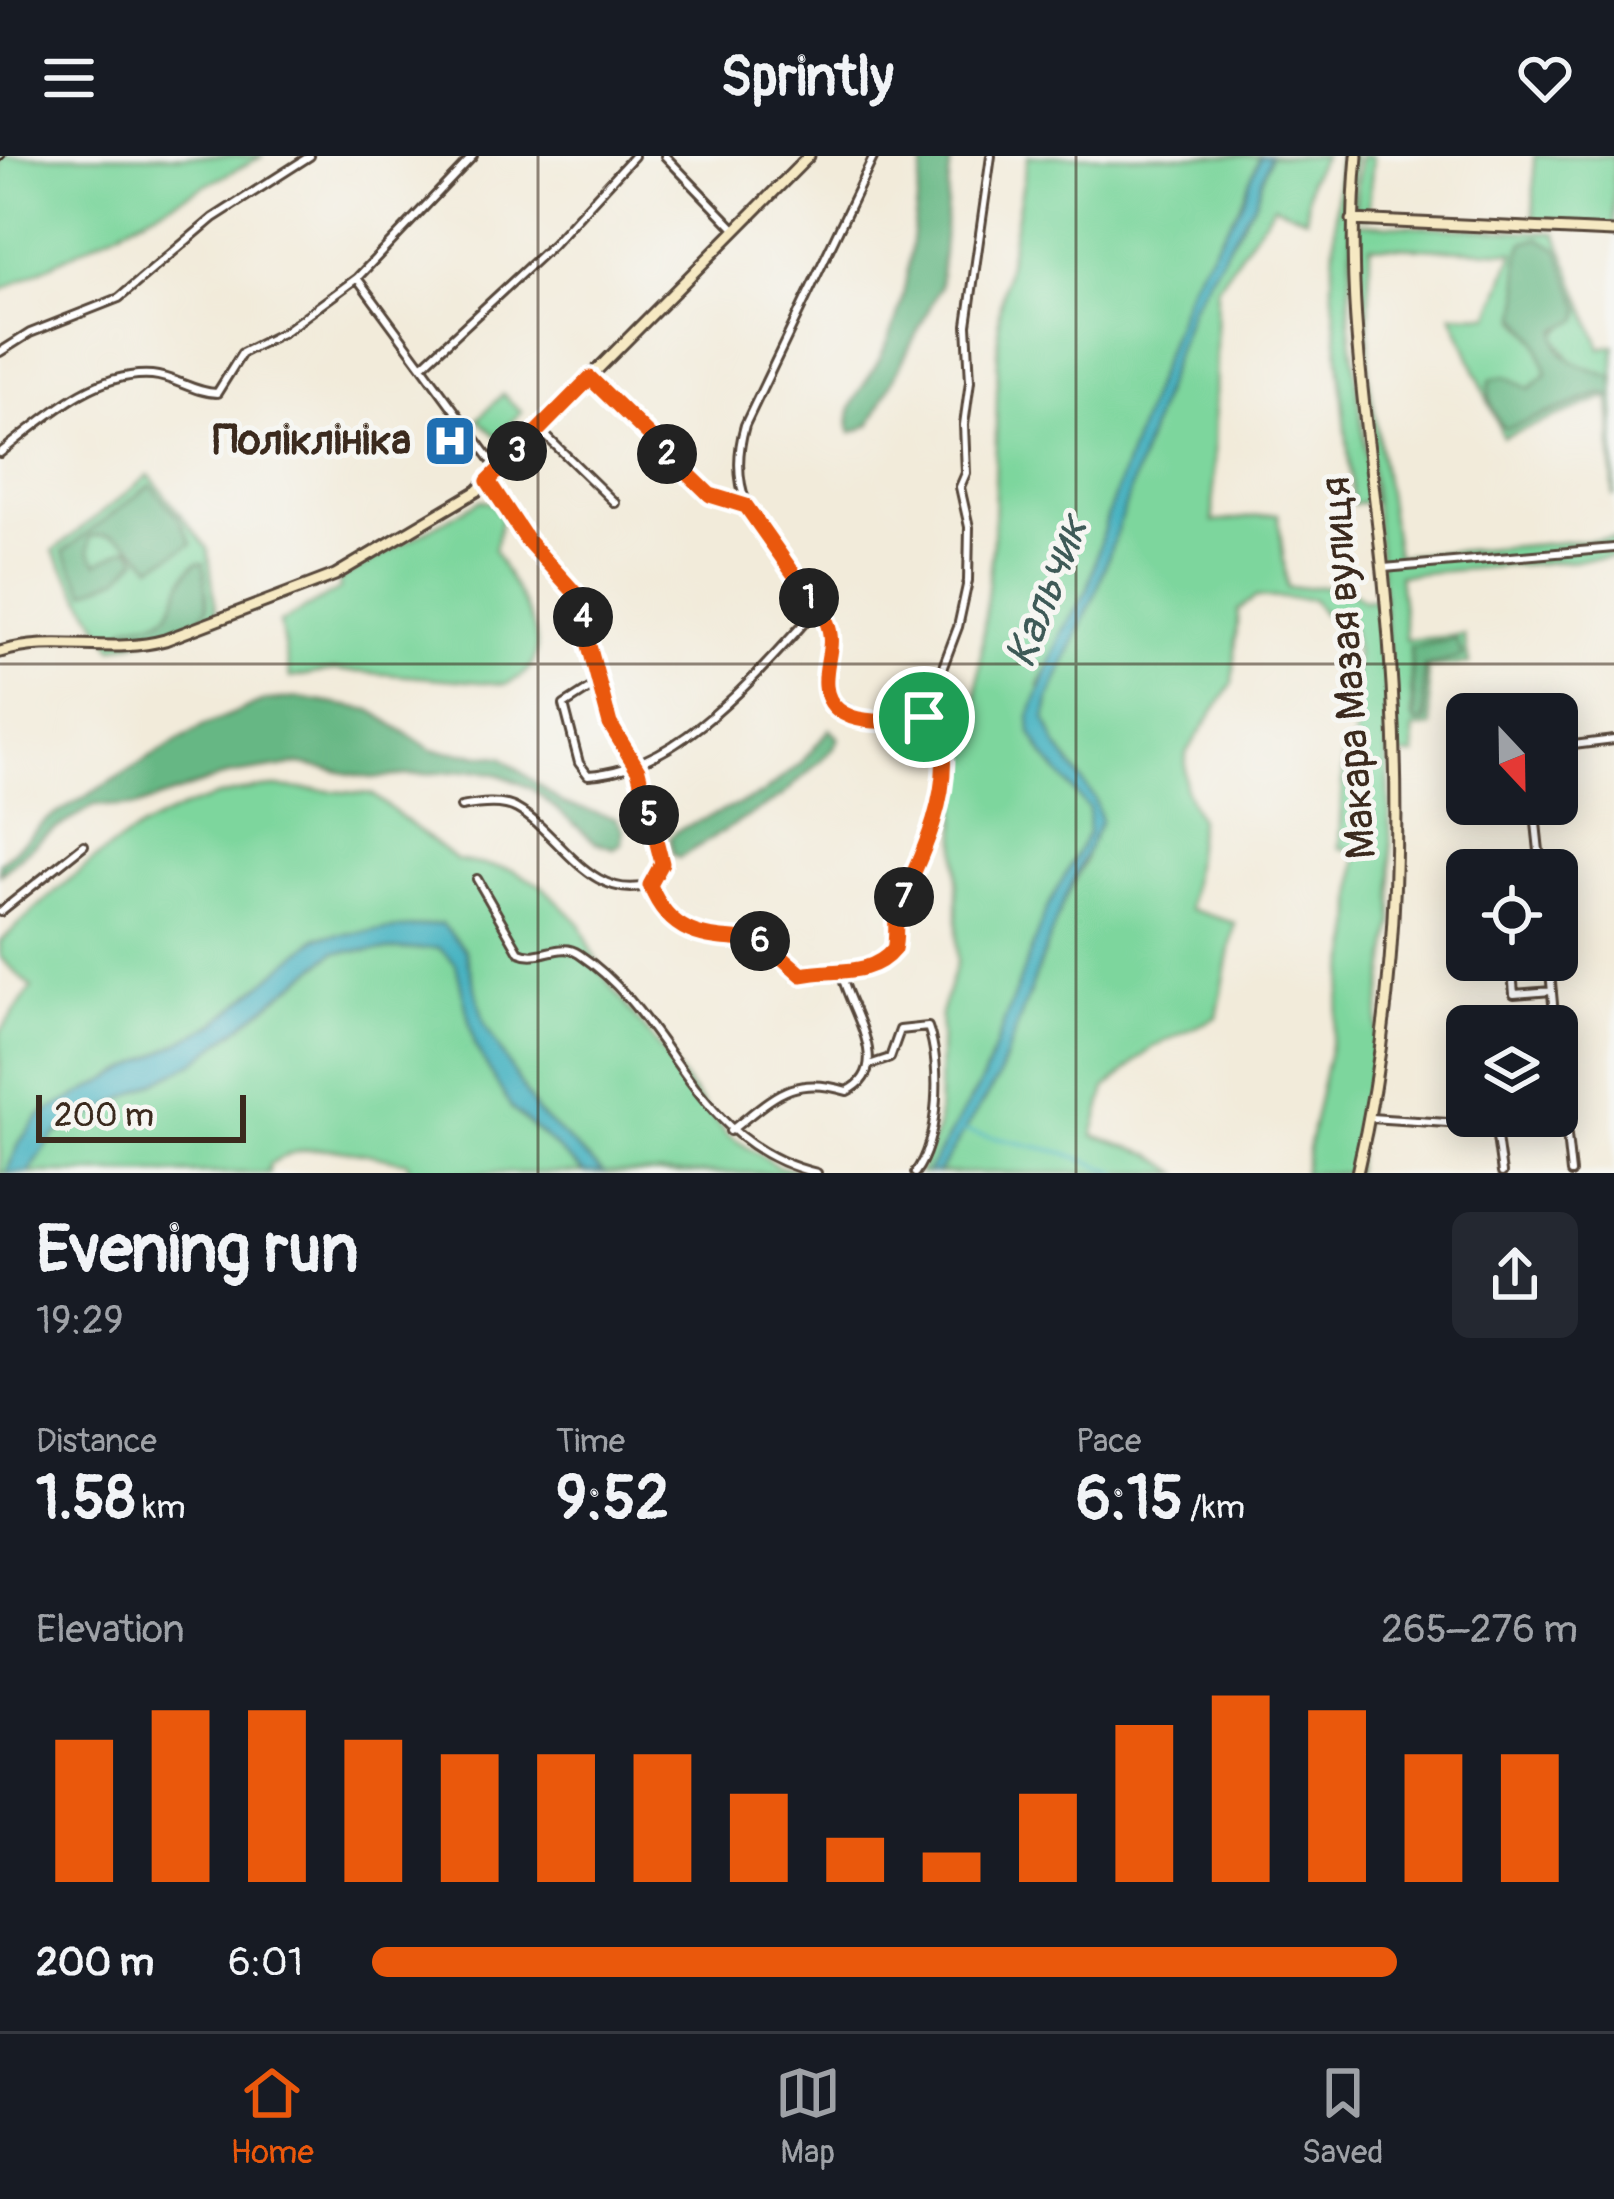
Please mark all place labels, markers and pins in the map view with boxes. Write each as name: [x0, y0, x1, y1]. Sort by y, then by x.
hospital icon: Поліклініка: [422, 413, 478, 469]
place label: Поліклініка: [213, 415, 411, 467]
pin: 3: [487, 421, 547, 481]
pin: 2: [637, 424, 697, 484]
pin: 1: [779, 568, 839, 628]
pin: 4: [553, 587, 613, 647]
pin: [873, 666, 975, 768]
pin: 5: [619, 785, 679, 845]
pin: 7: [874, 867, 934, 927]
pin: 6: [730, 911, 790, 971]

